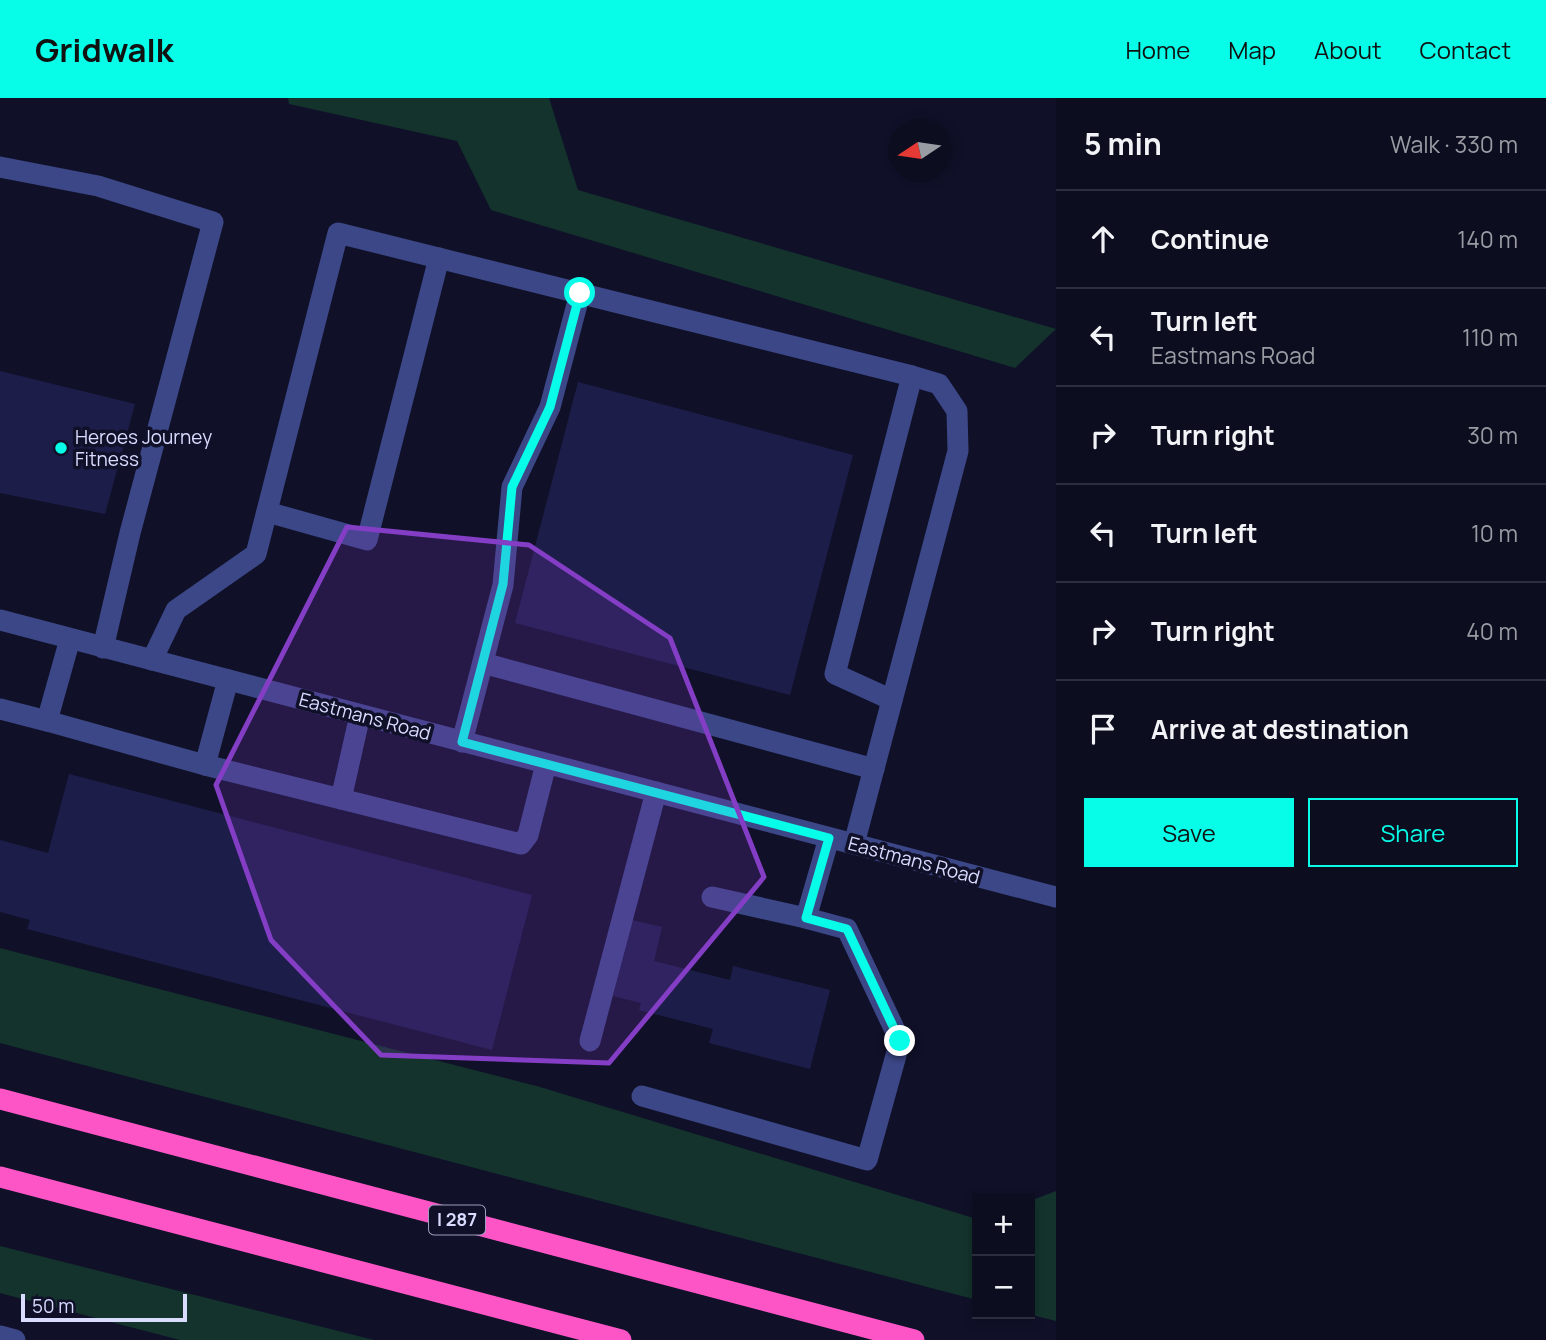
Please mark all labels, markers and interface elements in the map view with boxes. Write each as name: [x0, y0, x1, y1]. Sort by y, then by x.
text: Gridwalk: [35, 27, 173, 72]
text: Home: [1125, 33, 1190, 66]
text: Map: [1228, 33, 1276, 66]
text: About: [1314, 33, 1382, 66]
text: Contact: [1420, 33, 1511, 66]
north arrow: [888, 119, 951, 182]
text: 5 min: [1084, 123, 1162, 164]
text: Walk · 330 m: [1390, 128, 1518, 160]
icon: ahead: [1084, 220, 1122, 258]
text: Continue: [1151, 221, 1269, 257]
text: 140 m: [1457, 223, 1518, 255]
route start: [564, 277, 595, 308]
text: Turn left: [1151, 303, 1258, 339]
icon: left: [1084, 318, 1122, 356]
text: 110 m: [1462, 321, 1518, 353]
text: Eastmans Road: [1151, 339, 1315, 371]
icon: right: [1084, 416, 1122, 454]
text: Turn right: [1151, 417, 1275, 453]
text: 30 m: [1467, 419, 1518, 451]
place label: Heroes Journey Fitness: [75, 424, 212, 472]
marker: Heroes Journey Fitness: [53, 440, 69, 456]
icon: left: [1084, 514, 1122, 552]
text: Turn left: [1151, 515, 1258, 551]
text: 10 m: [1471, 517, 1518, 549]
icon: right: [1084, 612, 1122, 650]
text: Turn right: [1151, 613, 1275, 649]
text: 40 m: [1466, 615, 1518, 647]
street label: Eastmans Road: [296, 686, 434, 746]
icon: arrive: [1084, 710, 1122, 748]
text: Arrive at destination: [1151, 711, 1409, 747]
button: Save: [1084, 798, 1294, 867]
button: Share: [1308, 798, 1518, 867]
street label: Eastmans Road: [845, 830, 983, 890]
route end: [884, 1025, 915, 1056]
map controls: [972, 1193, 1035, 1319]
button: +: [972, 1193, 1035, 1256]
road number: I 287: [429, 1205, 485, 1234]
button: −: [972, 1256, 1035, 1319]
scale bar: [21, 1291, 187, 1323]
text: 50 m: [32, 1293, 74, 1319]

